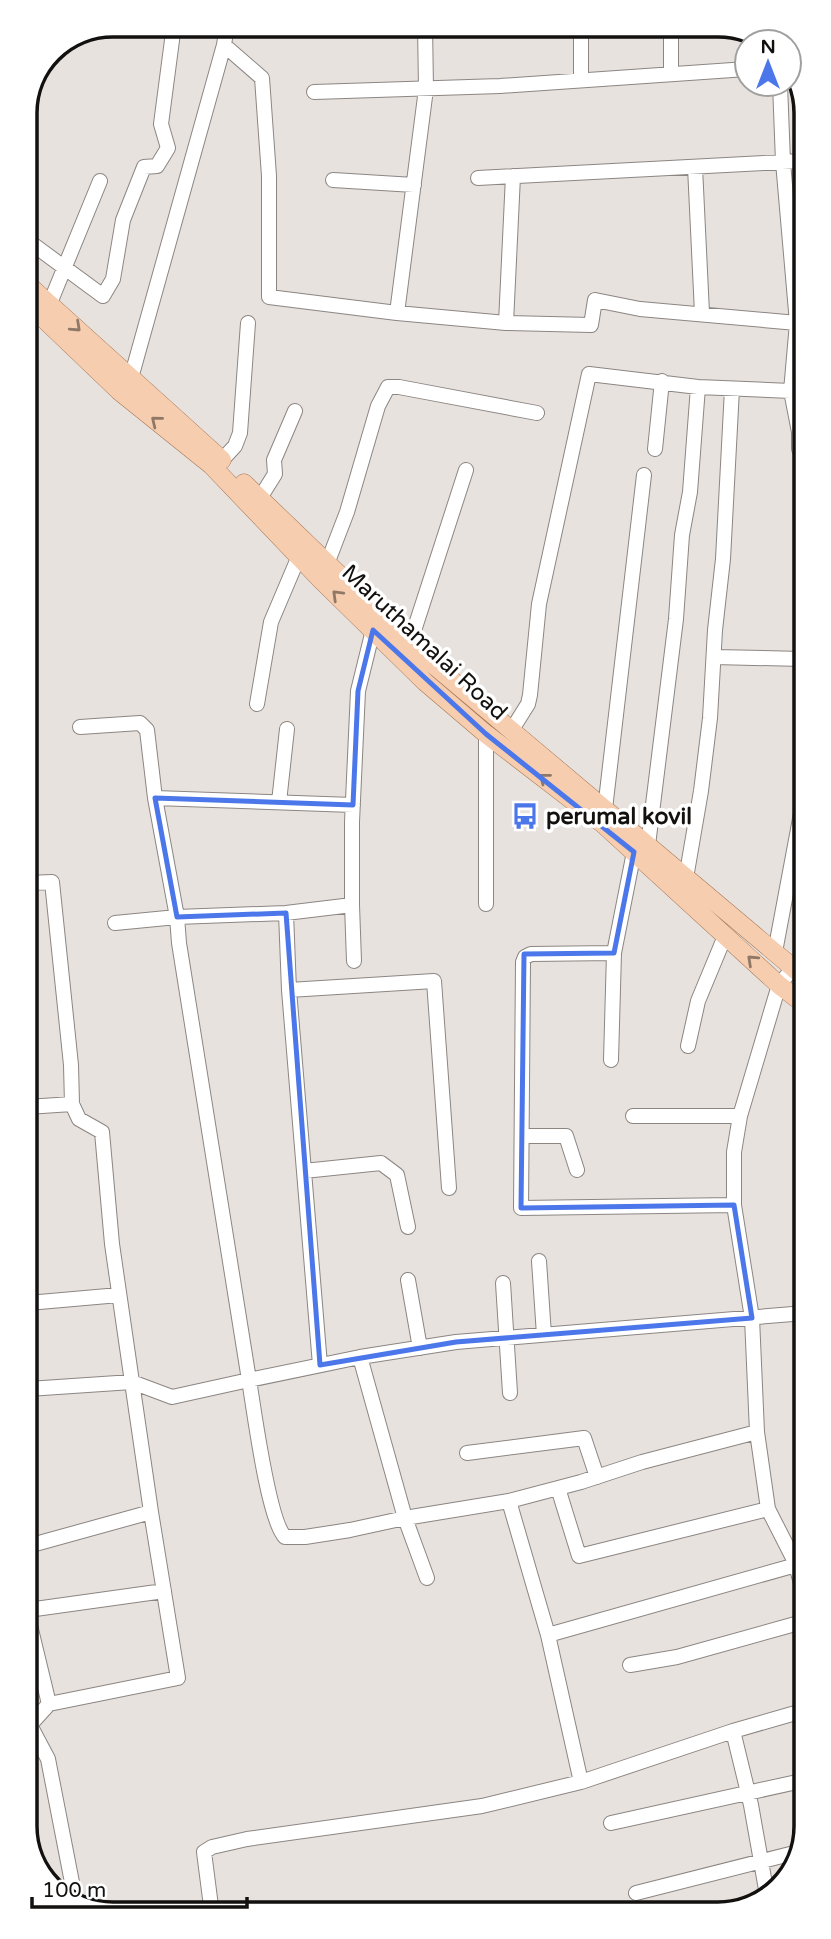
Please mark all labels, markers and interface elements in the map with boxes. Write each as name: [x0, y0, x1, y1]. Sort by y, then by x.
north arrow: [733, 28, 803, 98]
text: N: [760, 36, 776, 58]
one-way arrow: [68, 318, 81, 331]
one-way arrow: [152, 417, 165, 429]
street label: Maruthamalai Road: [336, 559, 513, 727]
one-way arrow: [333, 591, 346, 604]
one-way arrow: [540, 774, 552, 787]
bus stop icon: perumal kovil: [510, 801, 540, 831]
place label: perumal kovil: [546, 803, 692, 831]
one-way arrow: [747, 956, 760, 969]
scale bar: [32, 1866, 247, 1910]
text: 100 m: [42, 1878, 106, 1903]

